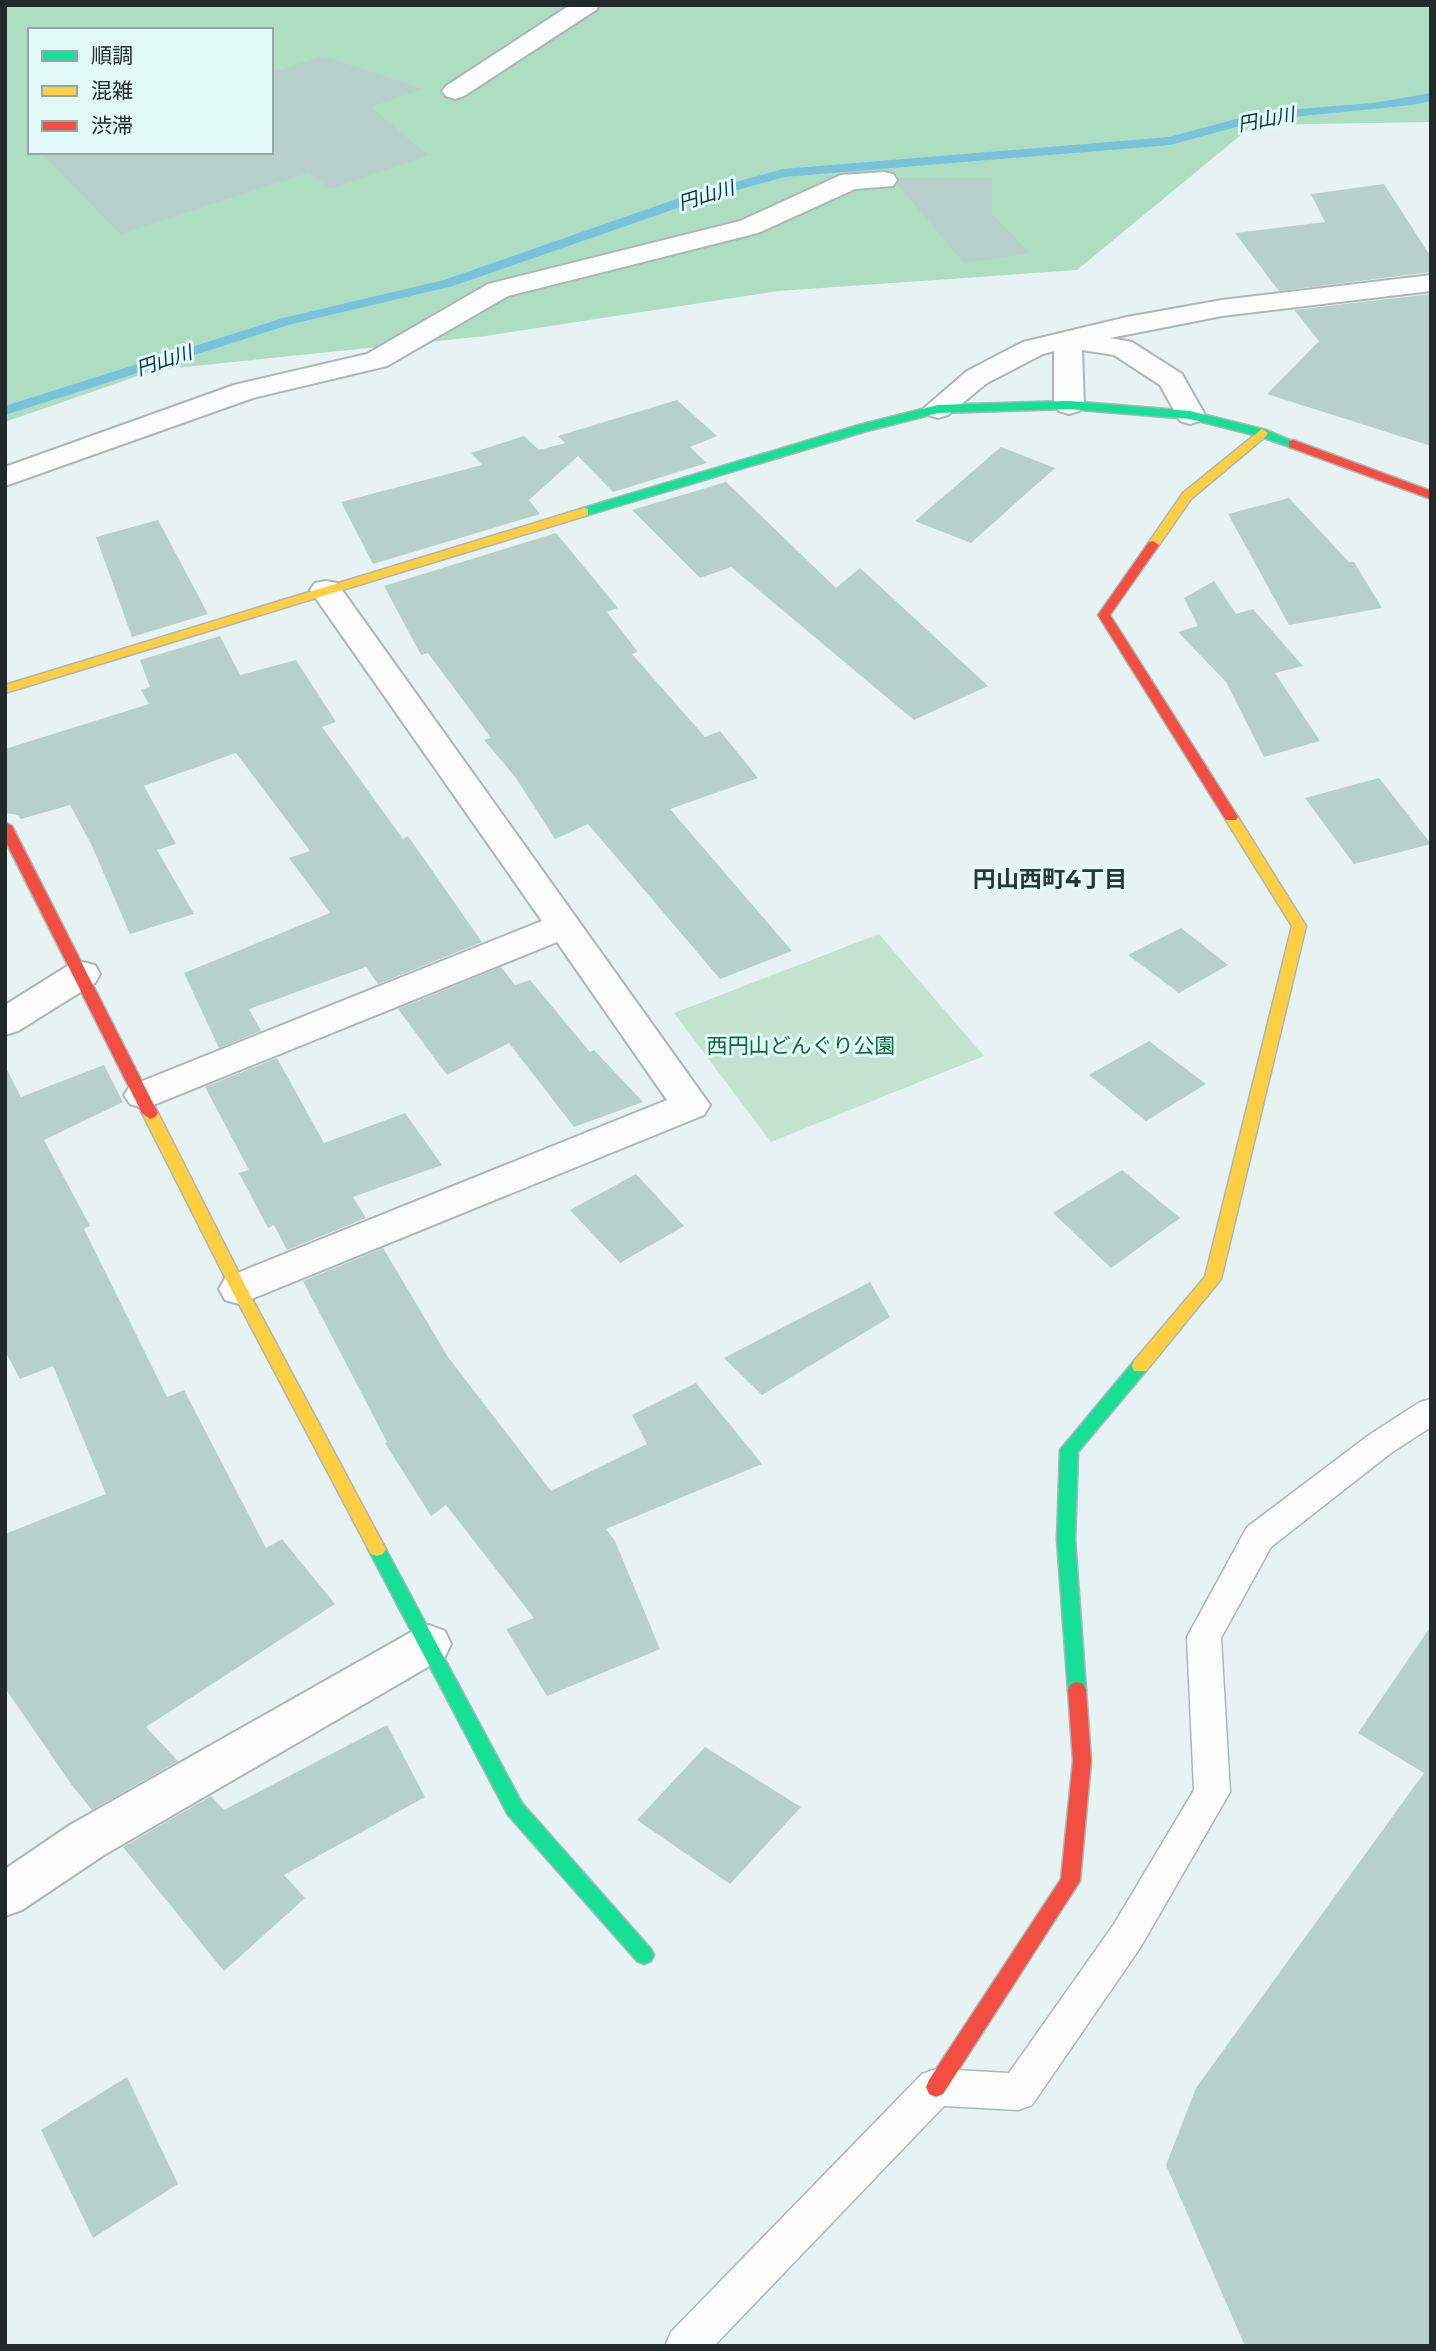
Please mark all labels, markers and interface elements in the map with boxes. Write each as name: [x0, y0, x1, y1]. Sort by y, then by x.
legend: [28, 28, 273, 154]
text: 順調: [91, 43, 133, 68]
text: 混雑: [91, 78, 133, 103]
water label: 円山川: [1236, 102, 1298, 136]
text: 渋滞: [91, 113, 133, 138]
water label: 円山川: [676, 176, 739, 215]
water label: 円山川: [133, 340, 197, 380]
district label: 円山西町4丁目: [973, 865, 1127, 893]
park label: 西円山どんぐり公園: [707, 1033, 896, 1058]

